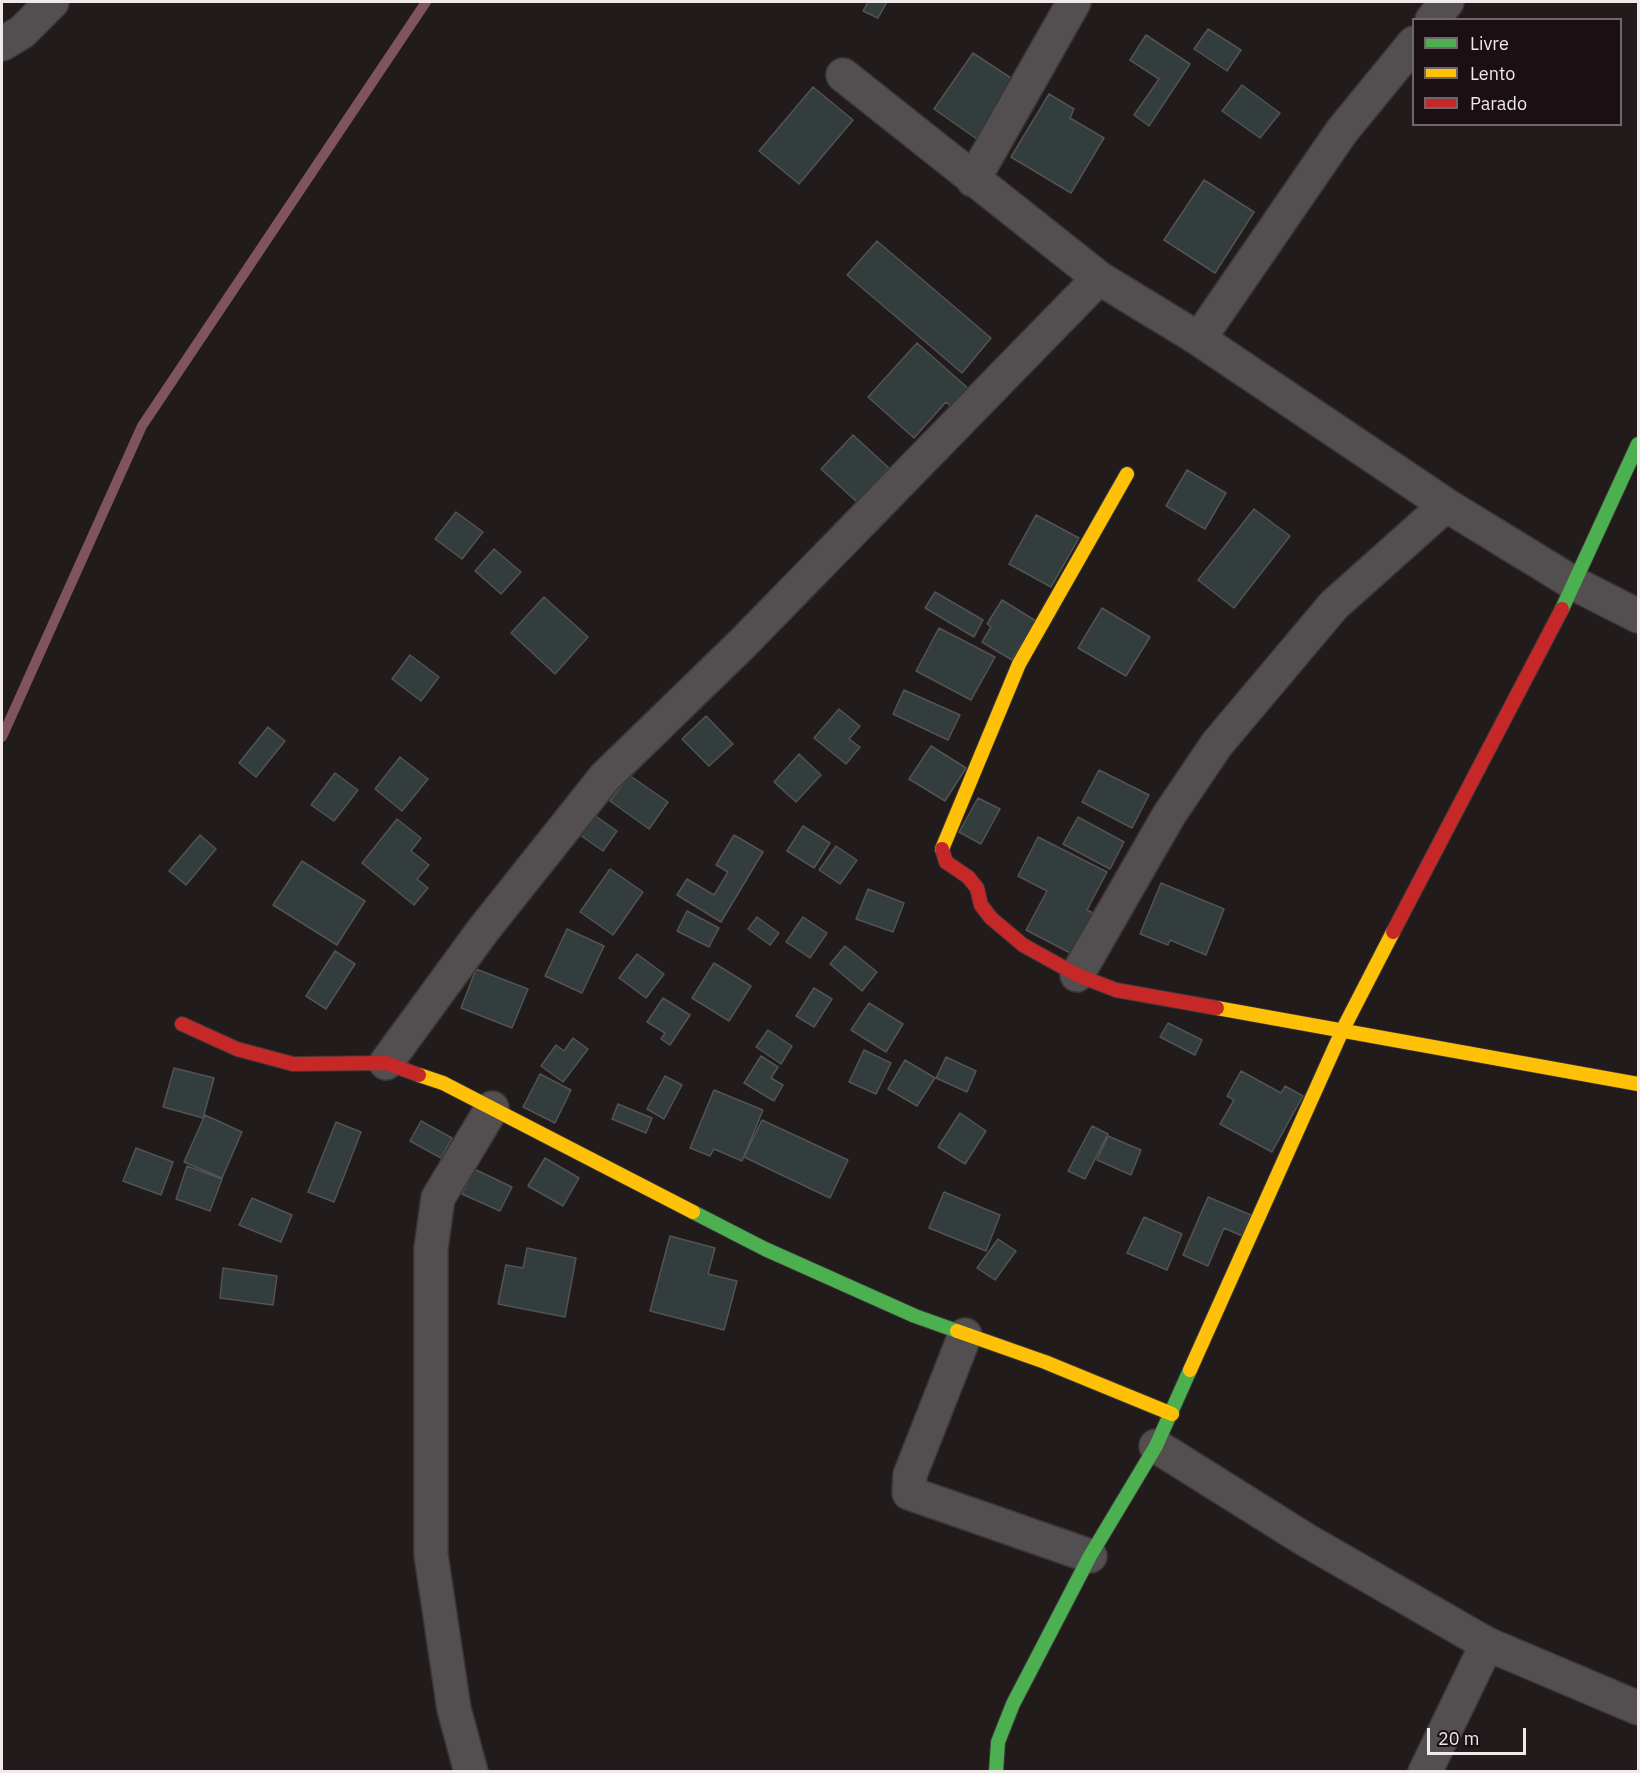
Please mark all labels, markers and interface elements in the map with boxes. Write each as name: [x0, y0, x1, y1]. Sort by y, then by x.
legend: [1412, 18, 1622, 126]
text: Livre: [1470, 32, 1509, 55]
text: Lento: [1470, 62, 1515, 85]
text: Parado: [1470, 92, 1527, 115]
scale bar: [1430, 1716, 1529, 1754]
text: 20 m: [1438, 1727, 1480, 1750]

